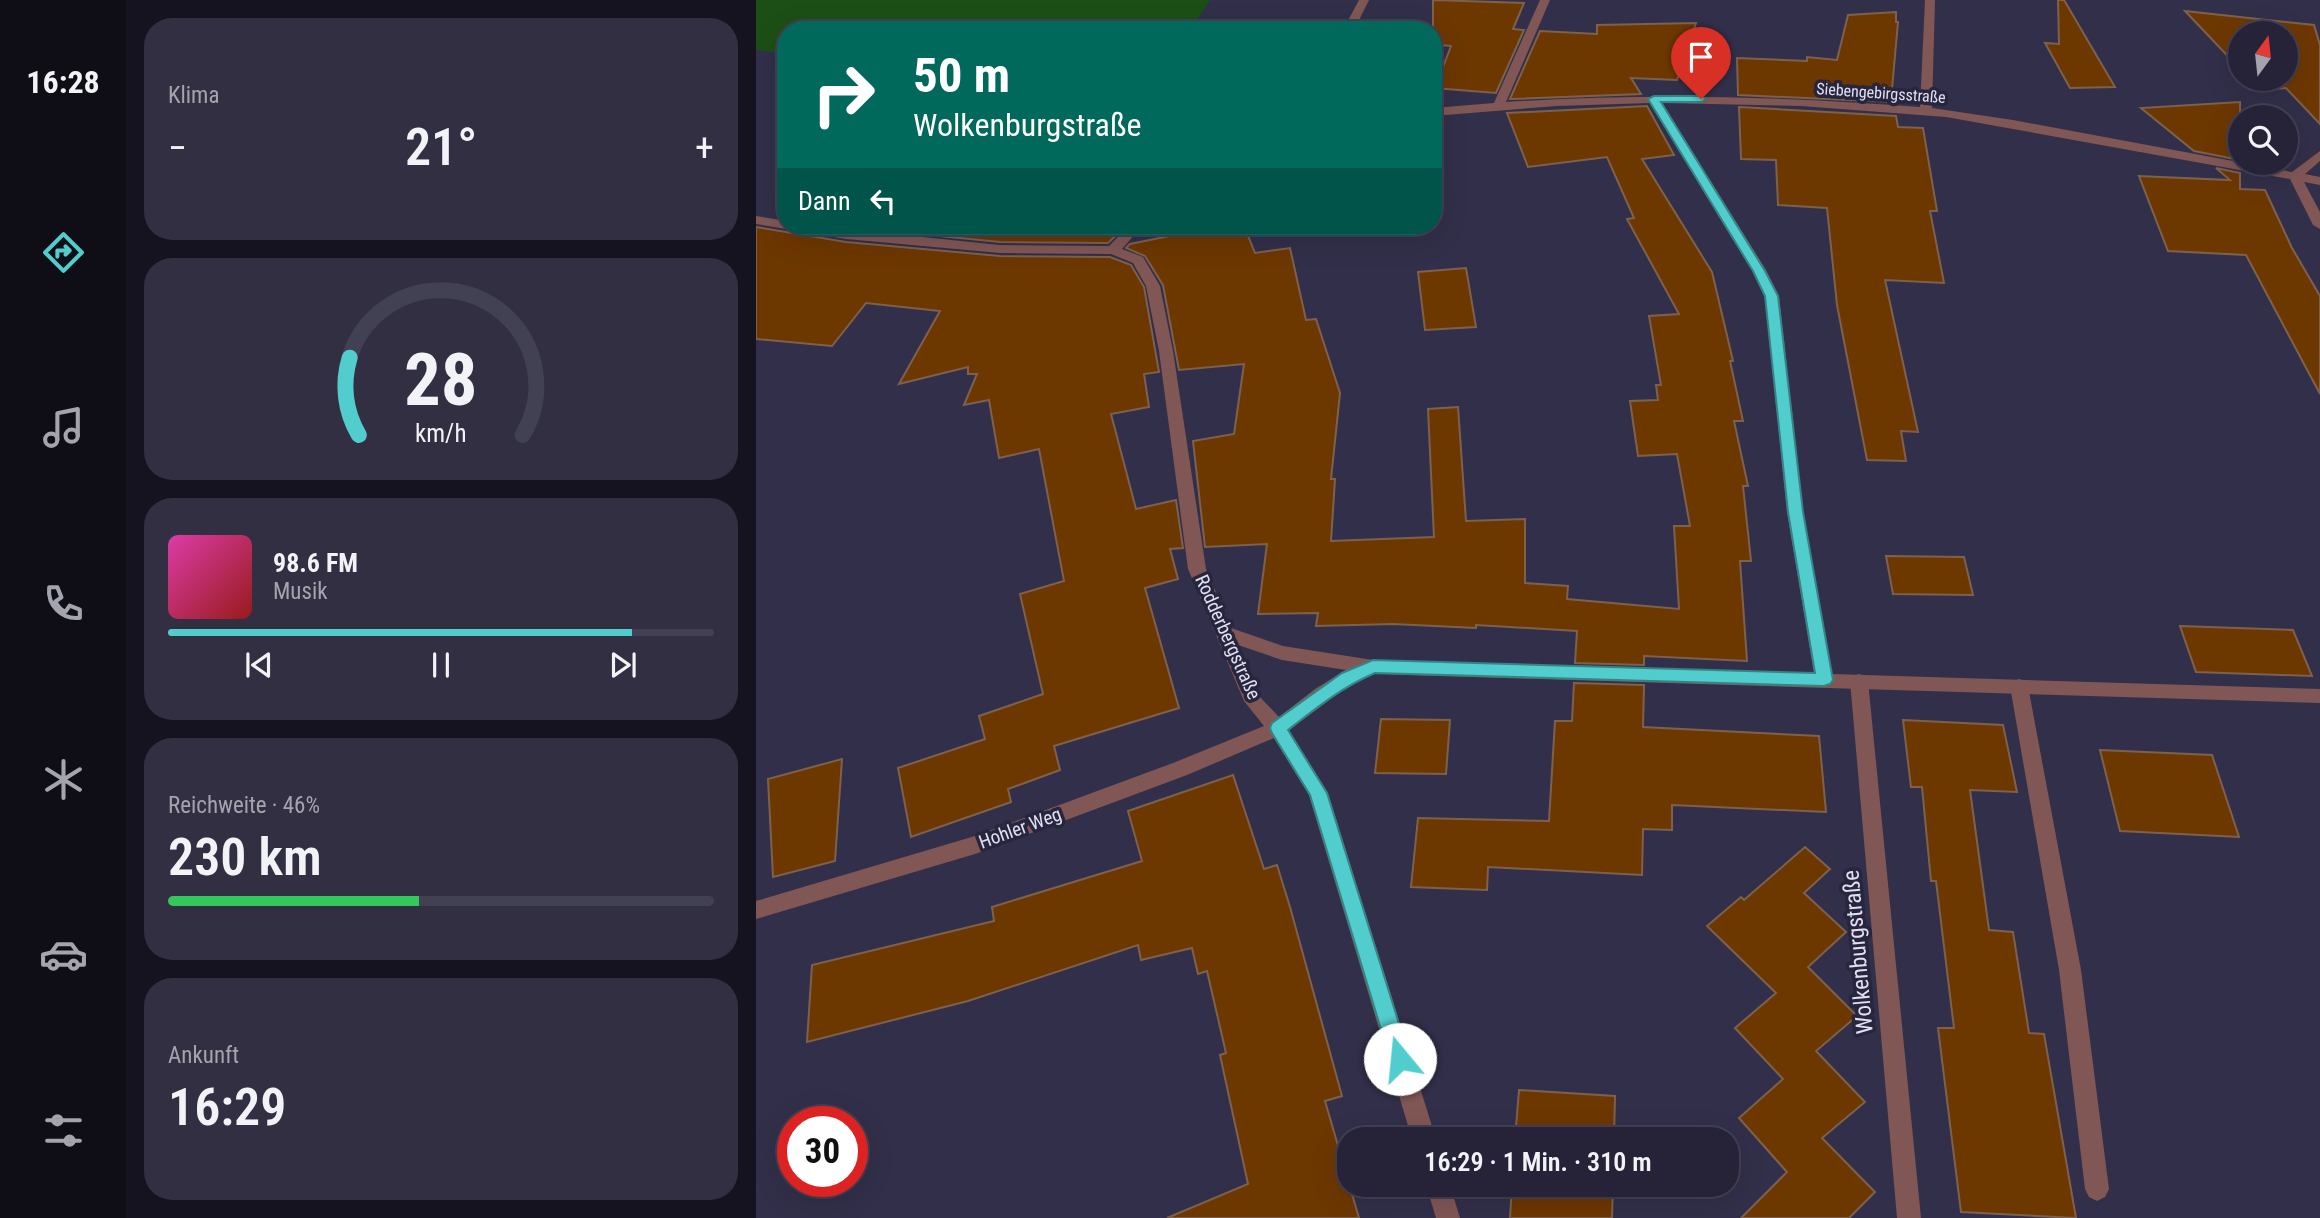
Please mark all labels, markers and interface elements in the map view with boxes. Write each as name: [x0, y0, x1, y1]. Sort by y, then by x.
north arrow: [2228, 21, 2298, 91]
map controls: [2228, 21, 2298, 175]
pin: [1671, 27, 1731, 99]
icon: arrive: [1682, 38, 1720, 76]
text: 50 m: [913, 47, 1010, 104]
icon: right: [798, 49, 889, 140]
text: 16:28: [26, 63, 100, 101]
street label: Siebengebirgsstraße: [1816, 79, 1946, 107]
text: Klima: [168, 82, 219, 109]
button: search: [2228, 105, 2298, 175]
text: Wolkenburgstraße: [913, 106, 1142, 144]
text: 21°: [405, 117, 477, 178]
text: −: [168, 126, 187, 170]
text: +: [695, 126, 714, 170]
icon: left: [864, 182, 902, 220]
text: Dann: [798, 186, 850, 216]
icon: directions: [39, 228, 88, 277]
text: 28: [404, 337, 478, 423]
icon: music: [39, 403, 88, 452]
text: km/h: [415, 419, 467, 448]
text: 98.6 FM: [273, 548, 358, 578]
street label: Rodderbergstraße: [1190, 571, 1266, 703]
text: Musik: [273, 578, 328, 605]
icon: phone: [39, 579, 88, 628]
icon: previous: [240, 646, 278, 684]
icon: pause: [422, 646, 460, 684]
icon: next: [604, 646, 642, 684]
icon: climate: [39, 755, 88, 804]
text: Reichweite · 46%: [168, 792, 320, 819]
street label: Hohler Weg: [975, 802, 1065, 854]
text: 230 km: [168, 827, 322, 888]
street label: Wolkenburgstraße: [1837, 869, 1879, 1035]
icon: car: [39, 930, 88, 979]
position arrow: [1363, 1022, 1437, 1096]
text: Ankunft: [168, 1042, 239, 1069]
text: 16:29: [168, 1077, 286, 1138]
icon: filters: [39, 1106, 88, 1155]
speed limit sign: 30: [777, 1106, 868, 1197]
text: 16:29 · 1 Min. · 310 m: [1424, 1147, 1652, 1177]

